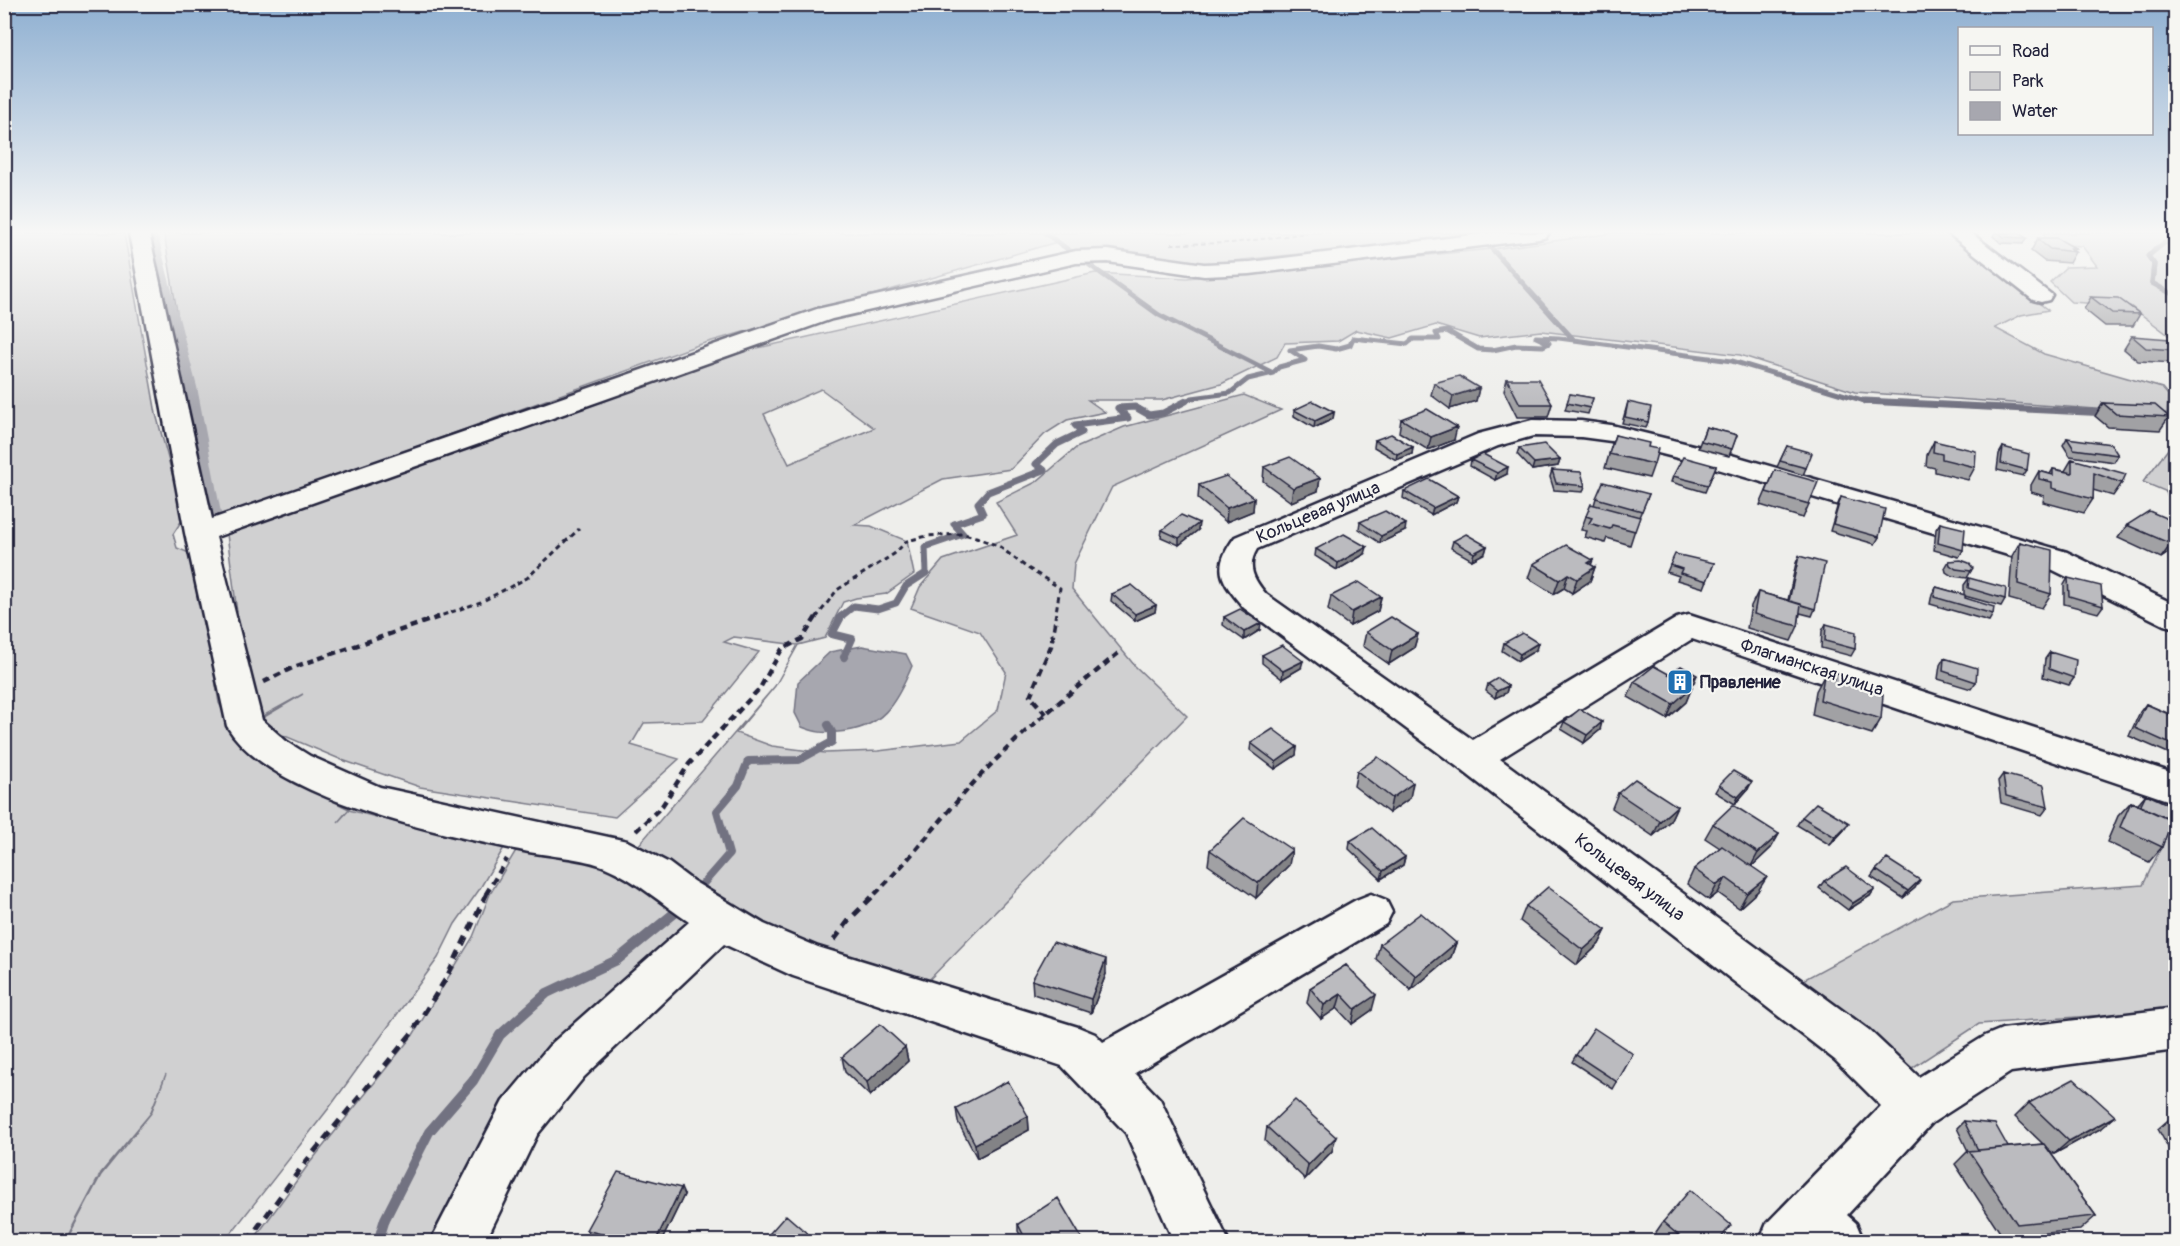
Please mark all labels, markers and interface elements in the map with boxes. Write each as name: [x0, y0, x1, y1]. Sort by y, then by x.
legend: [1958, 27, 2153, 135]
text: Road: [2012, 40, 2049, 63]
text: Park: [2012, 70, 2044, 93]
text: Water: [2012, 100, 2058, 123]
street label: Кольцевая улица: [1253, 476, 1384, 549]
street label: Флагманская улица: [1737, 633, 1886, 701]
building icon: Правление: [1665, 667, 1695, 697]
place label: Правление: [1700, 671, 1782, 694]
street label: Кольцевая улица: [1570, 828, 1689, 926]

